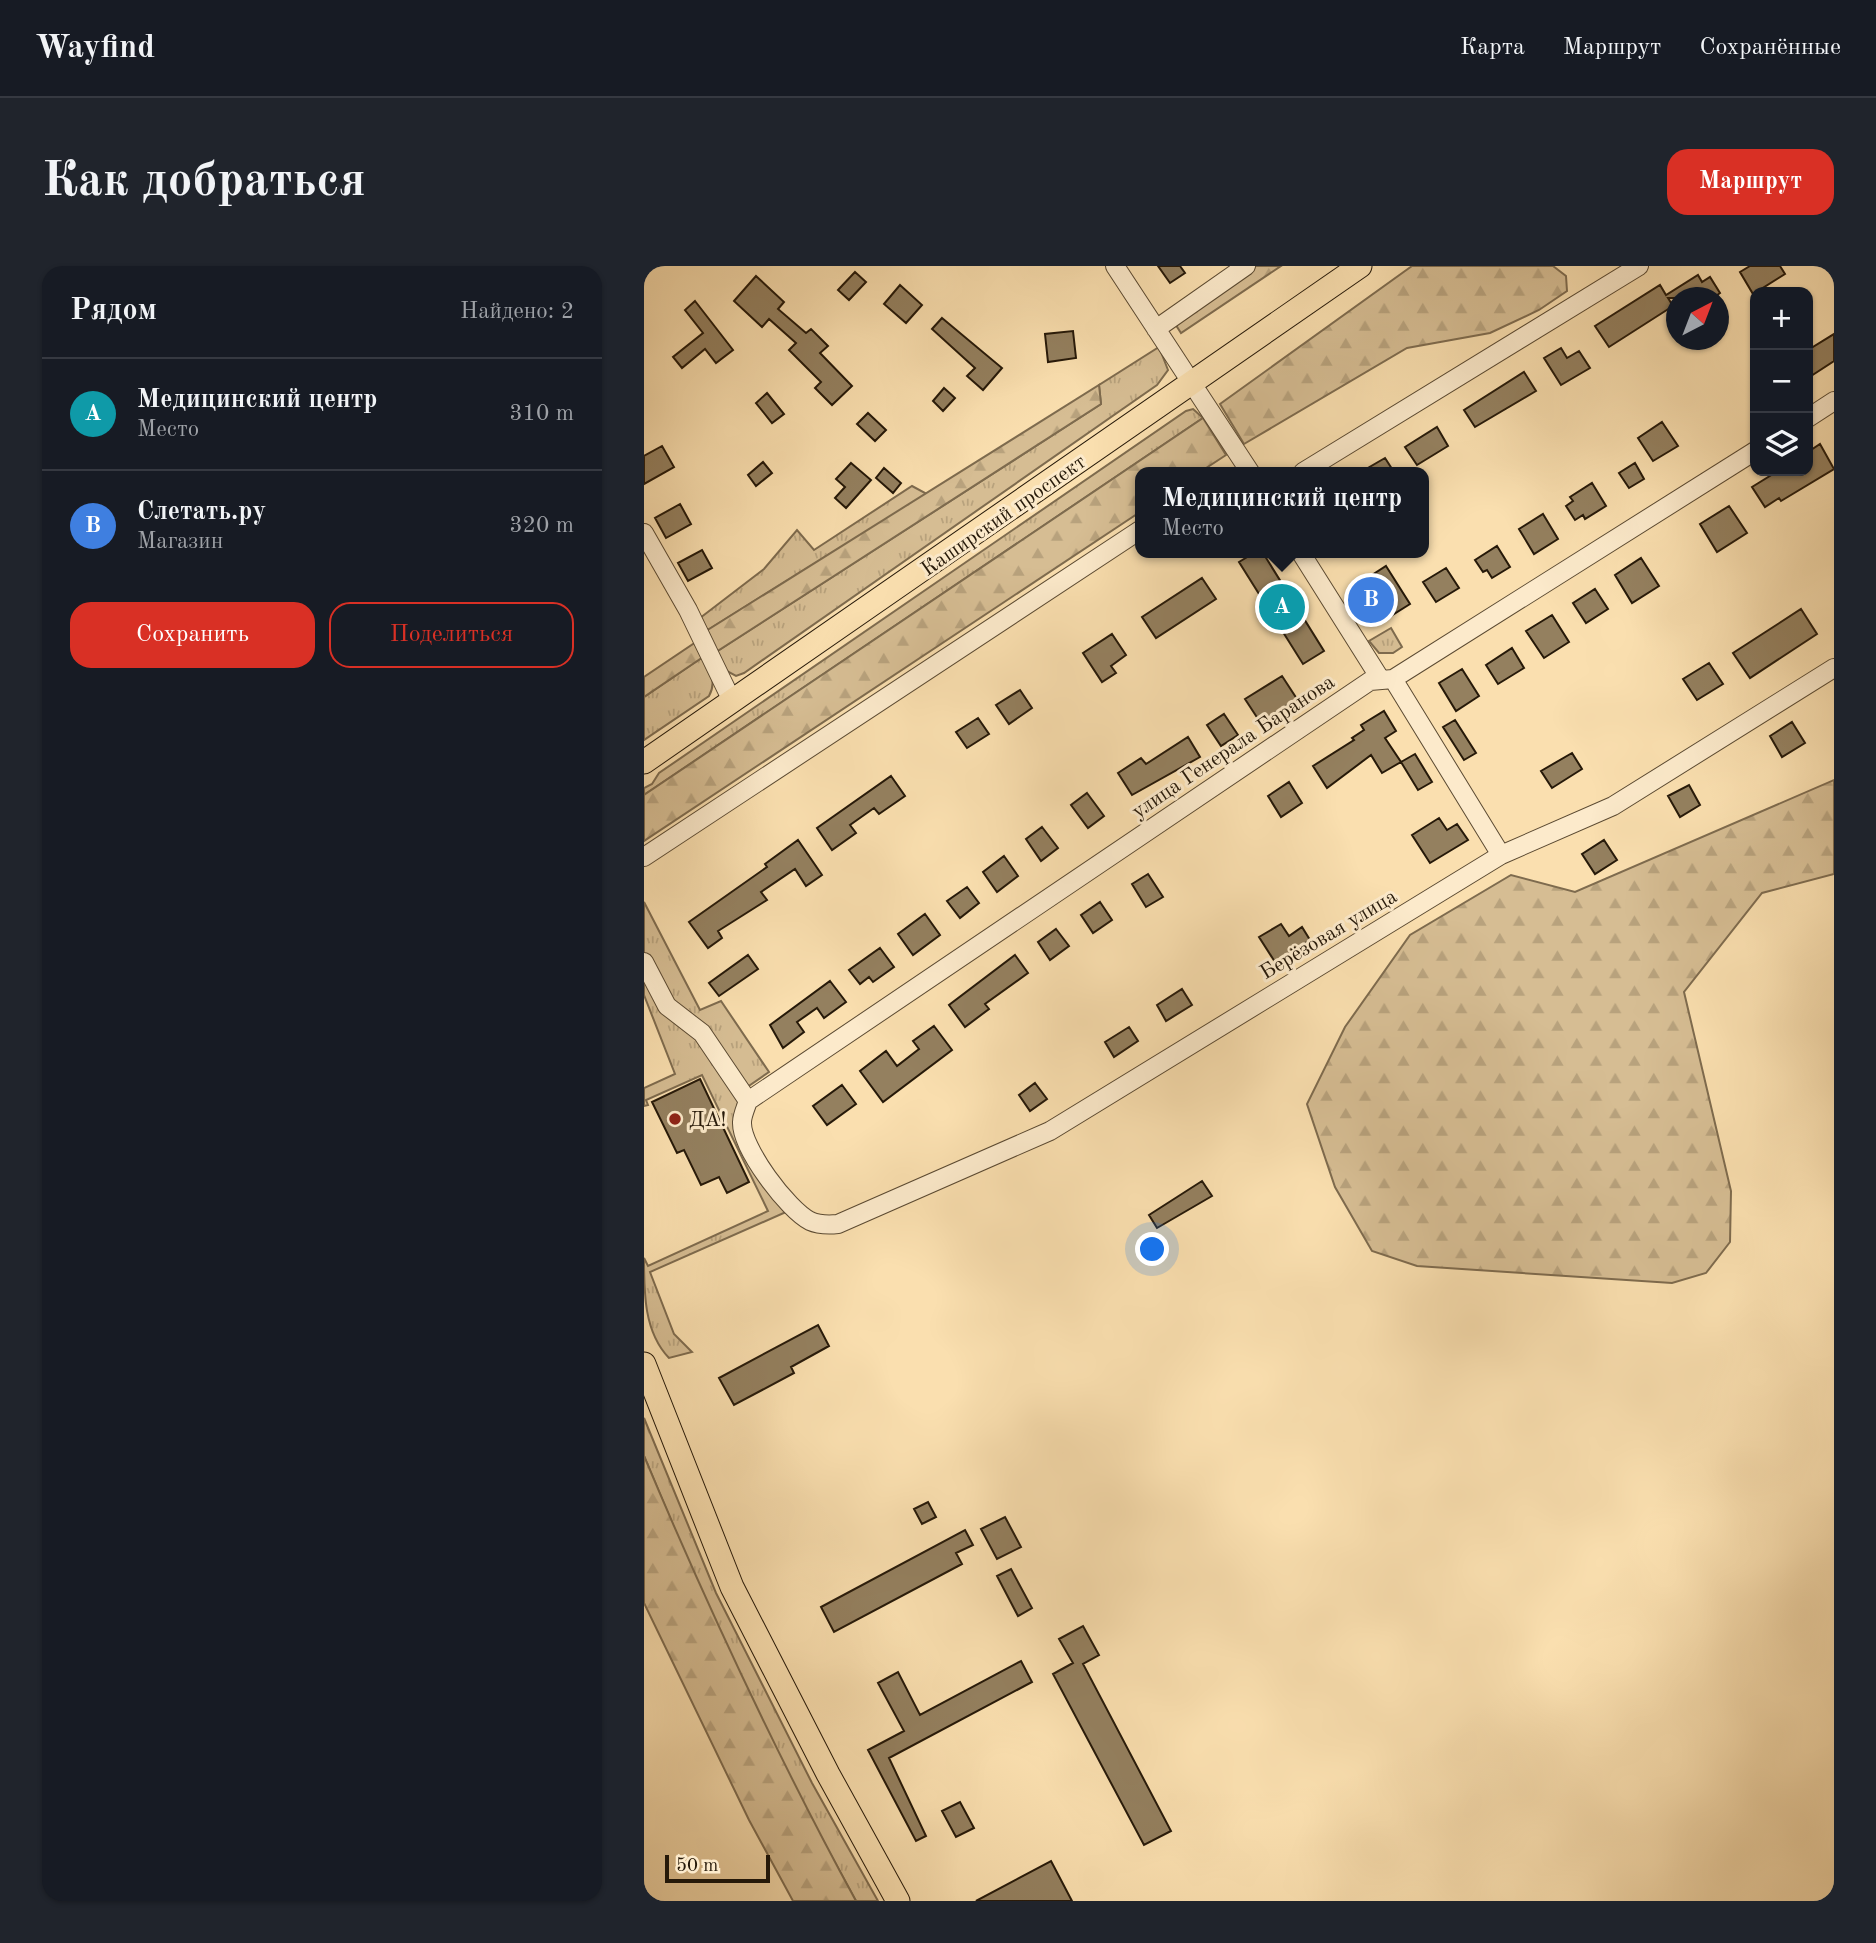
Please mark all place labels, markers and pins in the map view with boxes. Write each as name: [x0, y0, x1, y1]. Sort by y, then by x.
pin: B: [1348, 574, 1394, 626]
pin: A: [1259, 581, 1305, 633]
place label: ДА!: [689, 1110, 726, 1131]
marker: ДА!: [667, 1111, 683, 1127]

